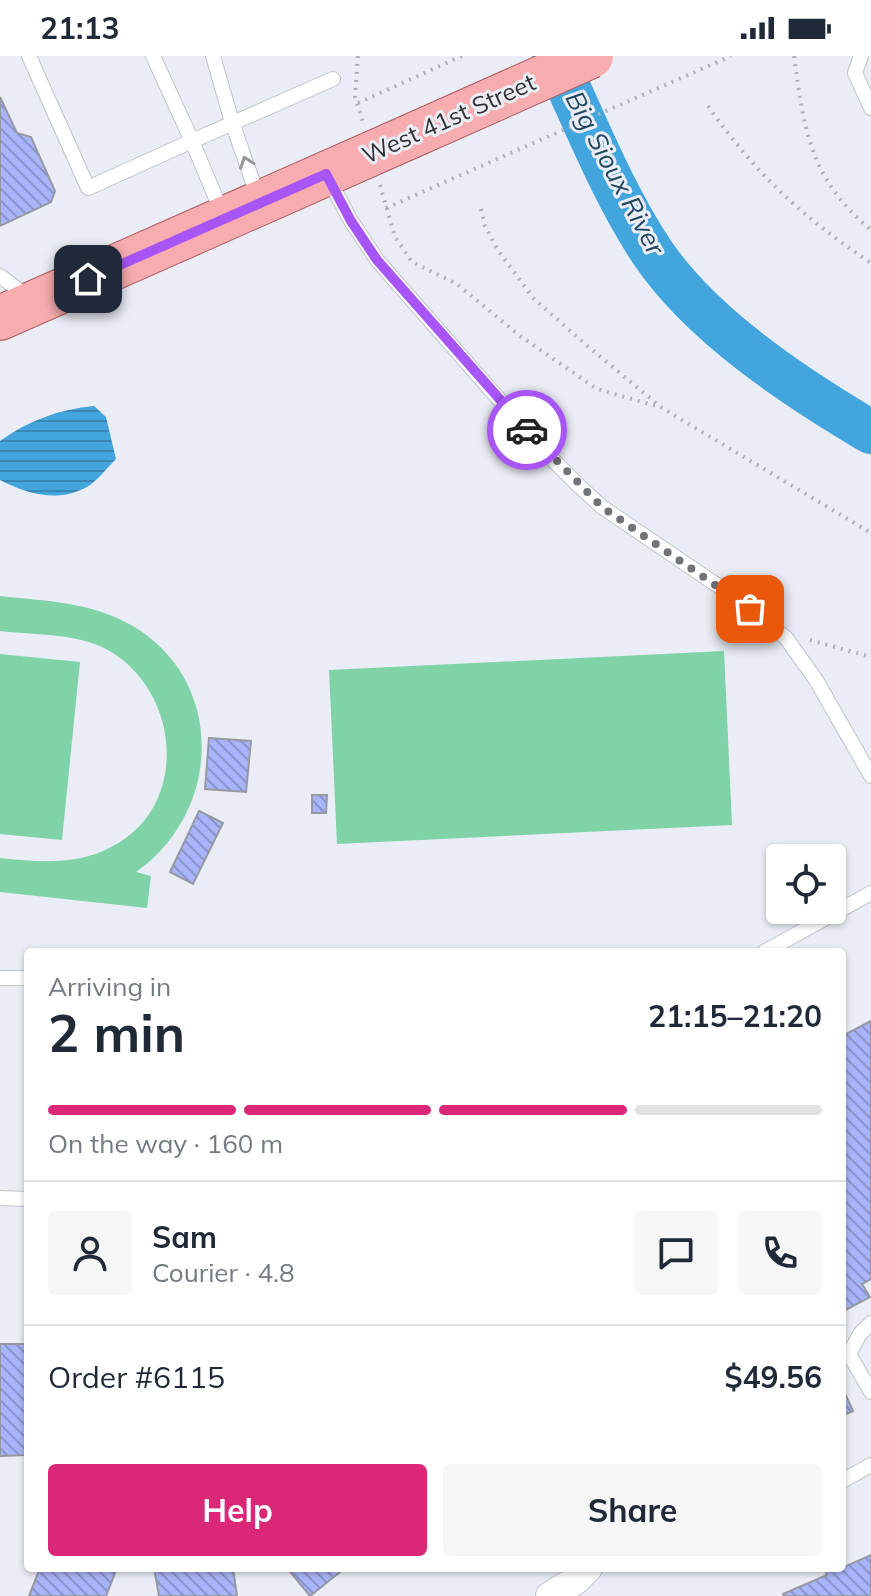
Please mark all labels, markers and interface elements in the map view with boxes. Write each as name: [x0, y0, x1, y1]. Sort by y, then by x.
text: 21:13: [40, 9, 119, 47]
street label: West 41st Street: [357, 66, 540, 170]
water label: Big Sioux River: [558, 85, 673, 262]
one-way arrow: [239, 156, 256, 170]
pin: [54, 245, 122, 313]
icon: home: [66, 257, 110, 301]
courier: [487, 390, 567, 470]
icon: car: [505, 408, 549, 452]
pin: [716, 575, 784, 643]
icon: bag: [728, 587, 772, 631]
map controls: [766, 844, 846, 924]
button: locate: [766, 844, 846, 924]
text: Arriving in: [48, 970, 171, 1003]
text: 21:15–21:20: [648, 997, 822, 1035]
text: 2 min: [48, 1000, 185, 1065]
text: On the way · 160 m: [48, 1127, 283, 1160]
button: person: [48, 1211, 132, 1295]
button: chat: [634, 1211, 718, 1295]
button: phone: [738, 1211, 822, 1295]
text: Sam: [152, 1218, 217, 1256]
text: Courier · 4.8: [152, 1256, 295, 1289]
text: Order #6115: [48, 1358, 225, 1396]
text: $49.56: [725, 1358, 822, 1396]
button: Help: [48, 1464, 427, 1556]
button: Share: [443, 1464, 822, 1556]

